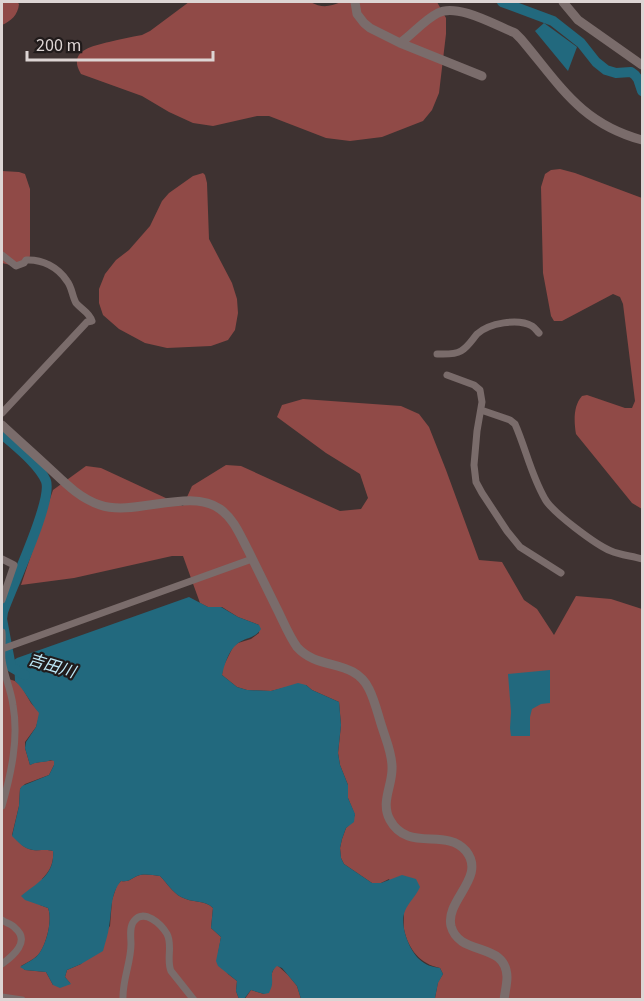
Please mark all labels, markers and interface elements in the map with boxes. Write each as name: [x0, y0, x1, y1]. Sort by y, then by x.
scale bar: [27, 24, 213, 62]
text: 200 m: [36, 33, 81, 58]
water label: 吉田川: [26, 648, 80, 684]

